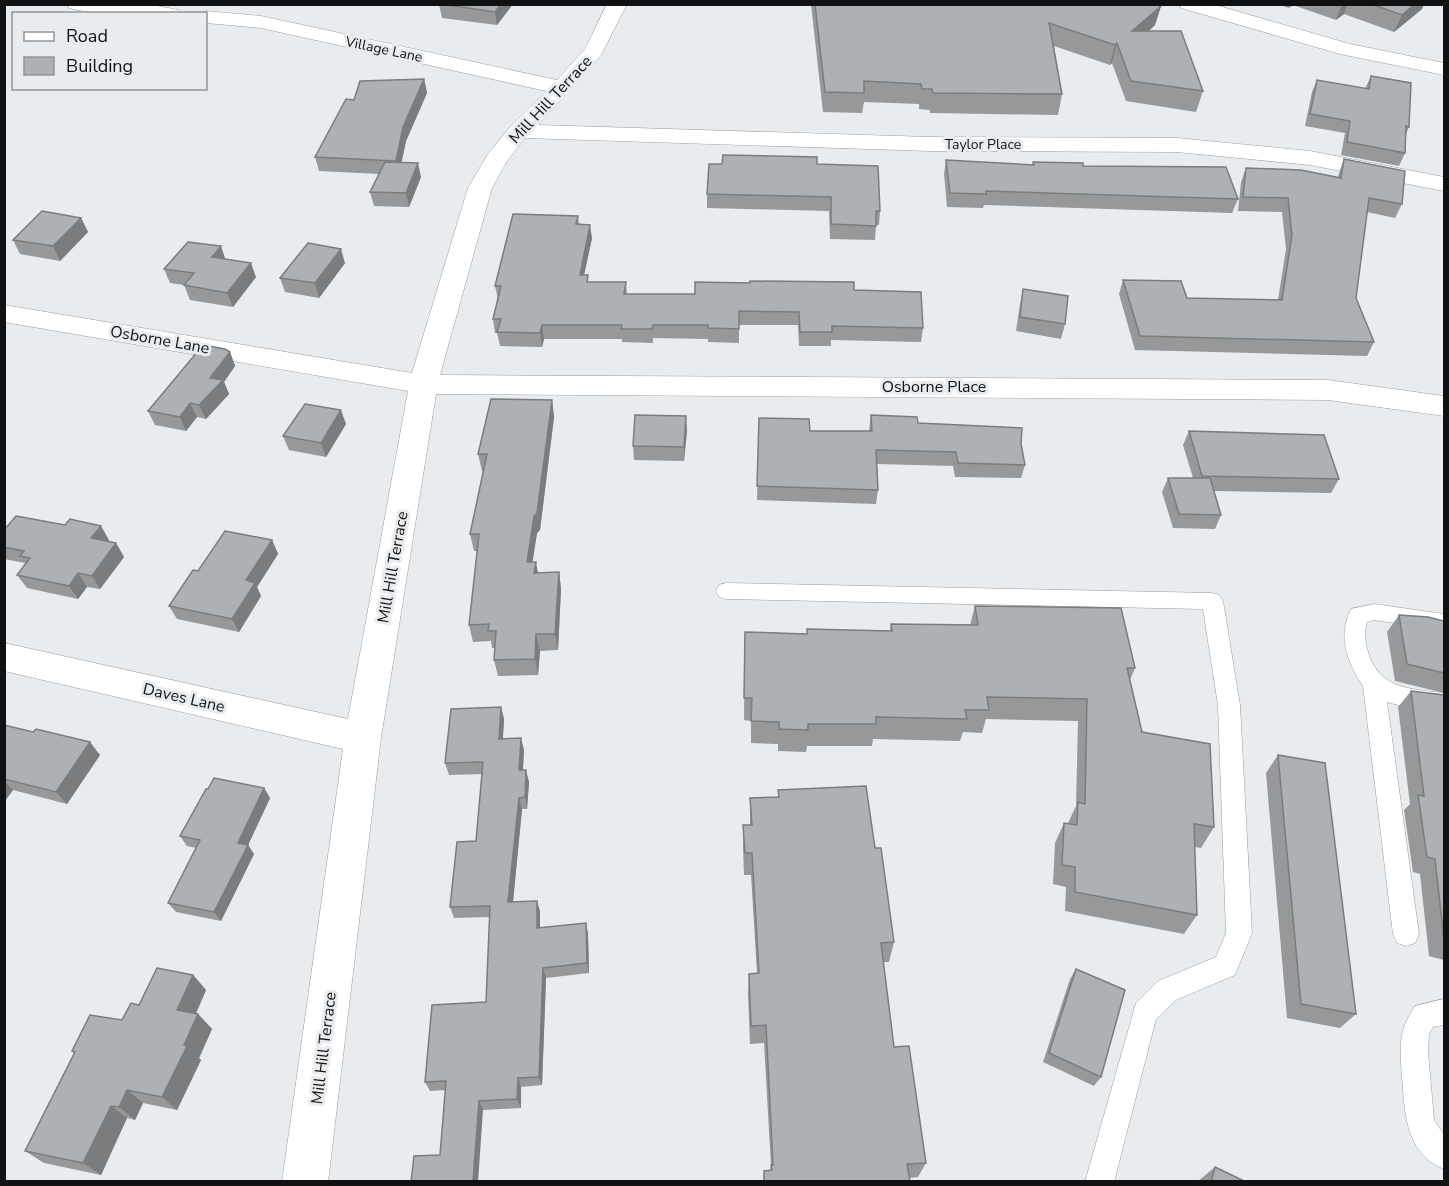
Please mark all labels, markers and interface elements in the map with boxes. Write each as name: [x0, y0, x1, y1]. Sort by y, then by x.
legend: [12, 12, 207, 90]
text: Road: [66, 24, 108, 48]
street label: Village Lane: [343, 32, 424, 67]
street label: Mill Hill Terrace: [504, 51, 597, 149]
text: Building: [66, 54, 133, 78]
street label: Taylor Place: [945, 135, 1021, 154]
street label: Osborne Lane: [108, 320, 211, 360]
street label: Osborne Place: [882, 376, 986, 398]
street label: Mill Hill Terrace: [372, 510, 414, 625]
street label: Daves Lane: [141, 678, 227, 718]
street label: Mill Hill Terrace: [306, 991, 342, 1106]

